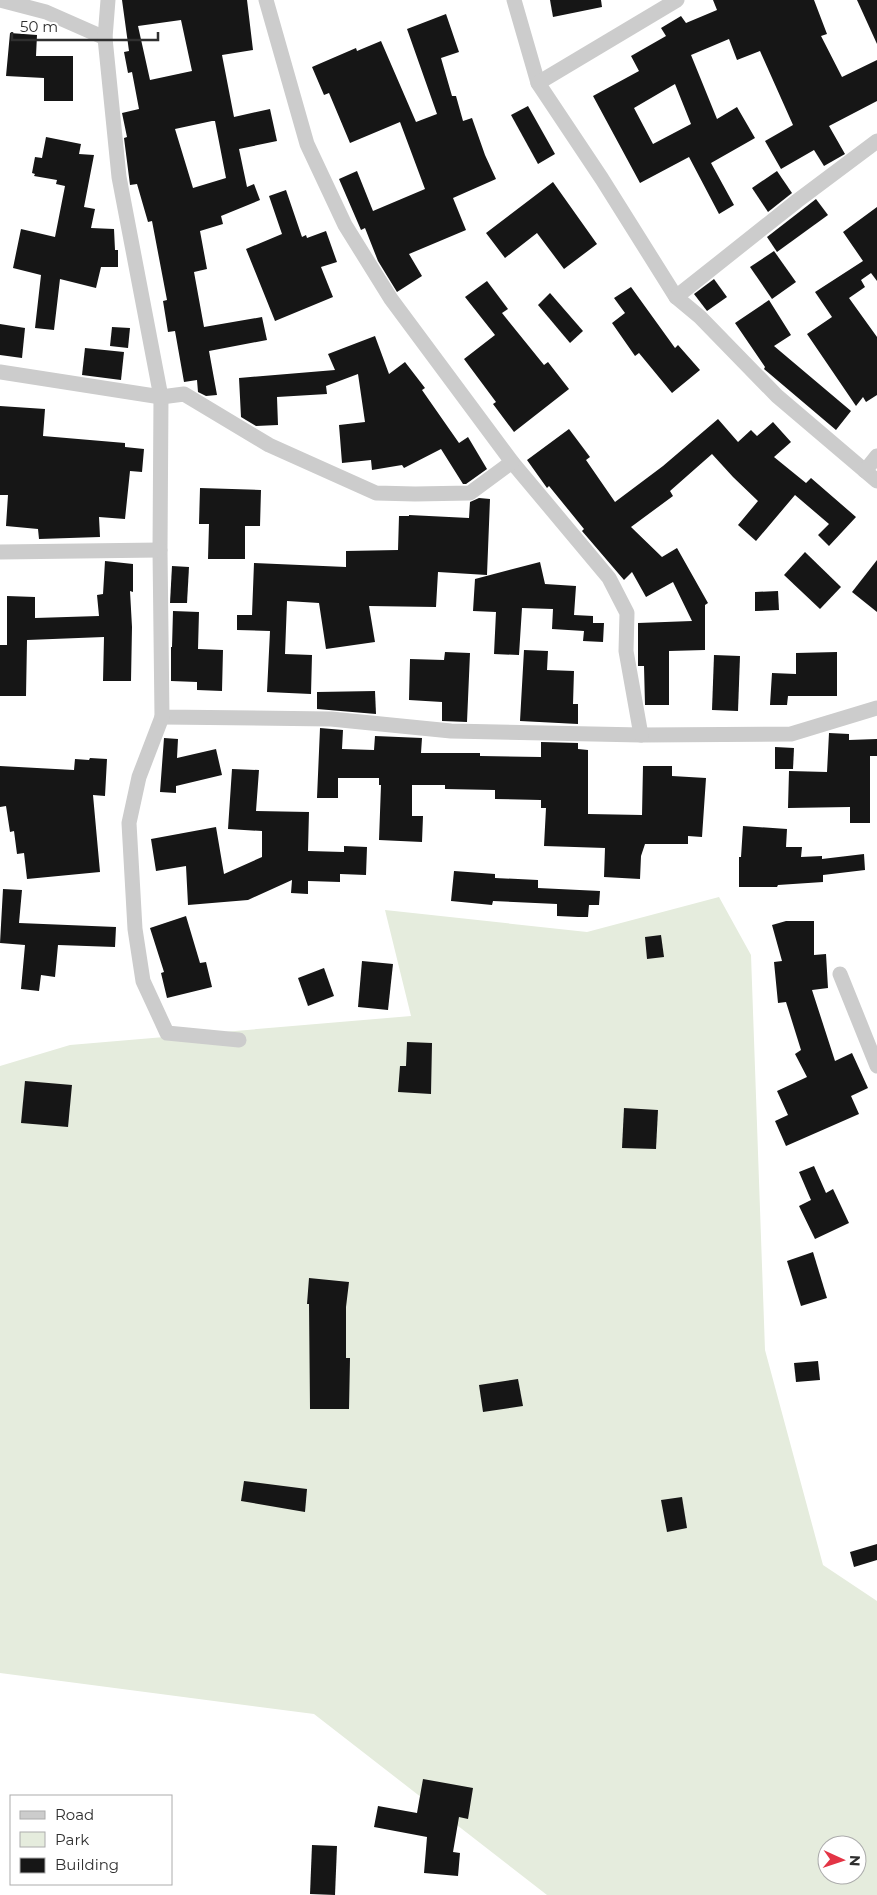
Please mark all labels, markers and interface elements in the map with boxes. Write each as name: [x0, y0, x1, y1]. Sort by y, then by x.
scale bar: [12, 10, 159, 42]
text: 50 m: [20, 17, 58, 36]
legend: [10, 1795, 172, 1885]
text: Road: [55, 1805, 94, 1824]
text: Park: [55, 1830, 89, 1849]
north arrow: [817, 1835, 867, 1885]
text: Building: [55, 1855, 119, 1874]
text: N: [846, 1855, 864, 1867]

